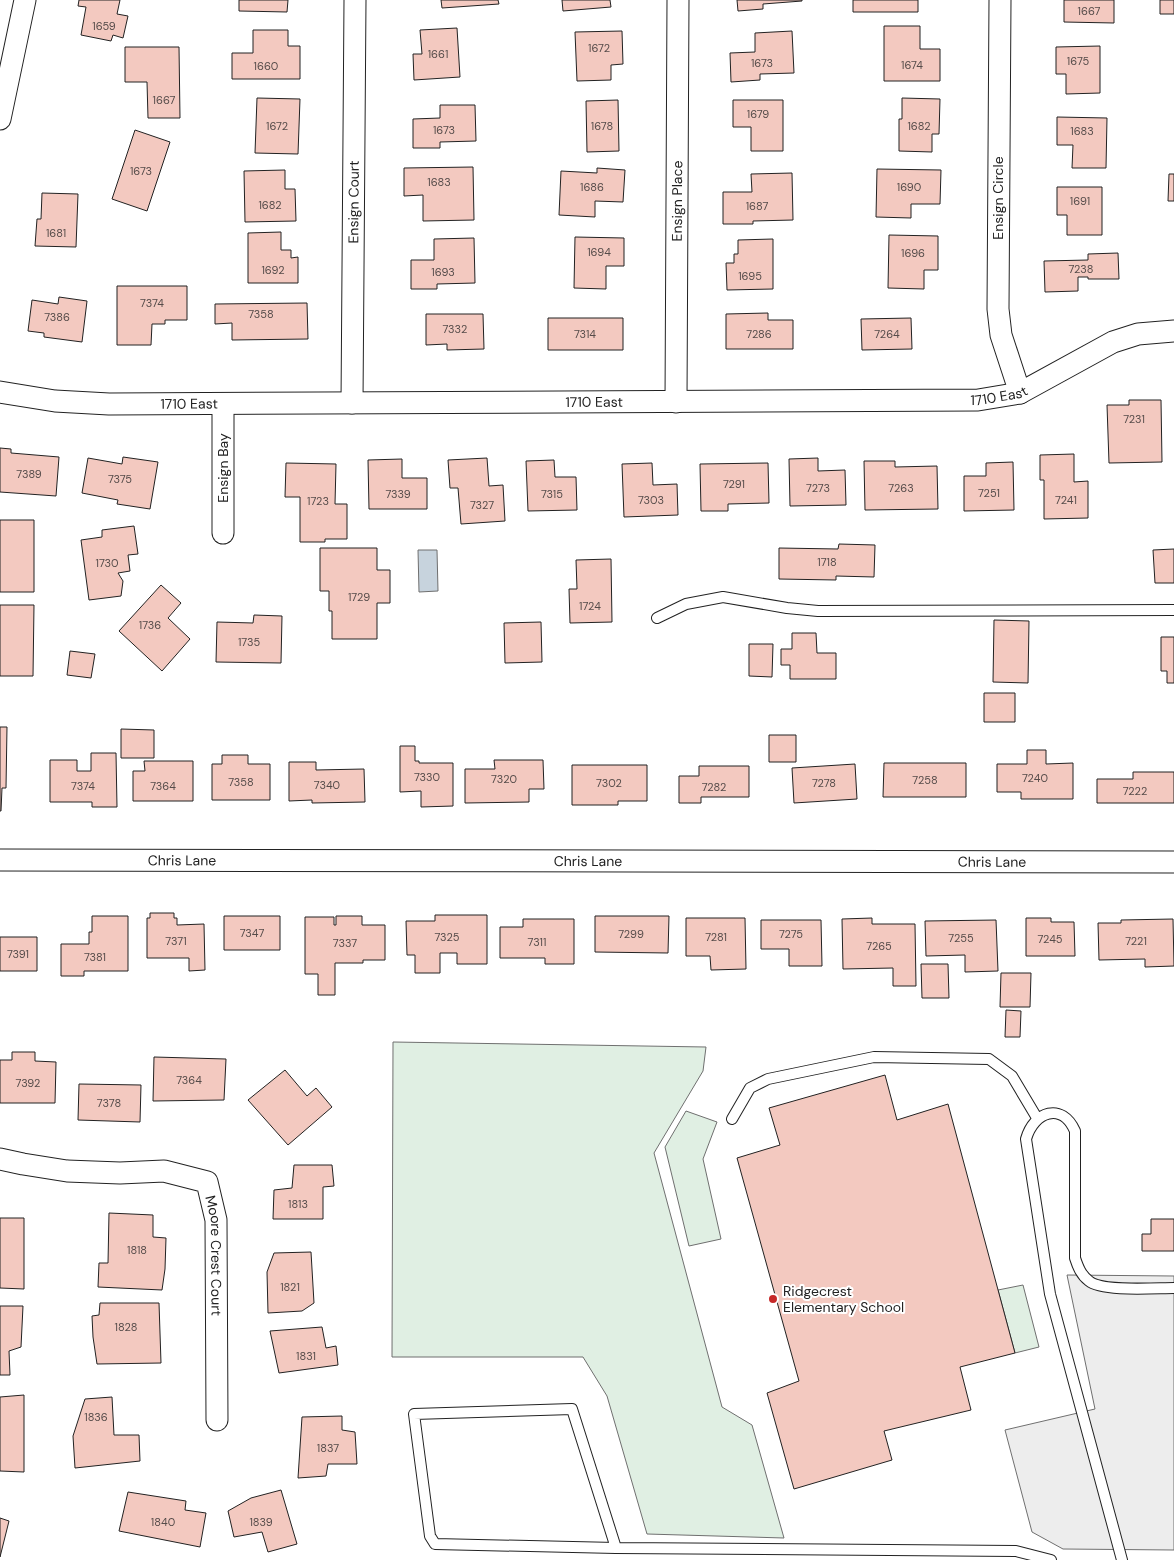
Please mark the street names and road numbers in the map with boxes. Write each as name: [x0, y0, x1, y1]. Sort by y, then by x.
street label: Ensign Circle: [989, 156, 1007, 240]
street label: Ensign Court: [344, 160, 363, 244]
street label: Ensign Place: [668, 161, 686, 241]
street label: 1710 East: [970, 382, 1031, 409]
street label: 1710 East: [565, 393, 623, 411]
street label: 1710 East: [160, 394, 218, 413]
street label: Ensign Bay: [214, 433, 232, 503]
street label: Chris Lane: [148, 851, 216, 869]
street label: Chris Lane: [554, 852, 622, 870]
street label: Chris Lane: [958, 853, 1026, 871]
street label: Moore Crest Court: [201, 1193, 226, 1316]

